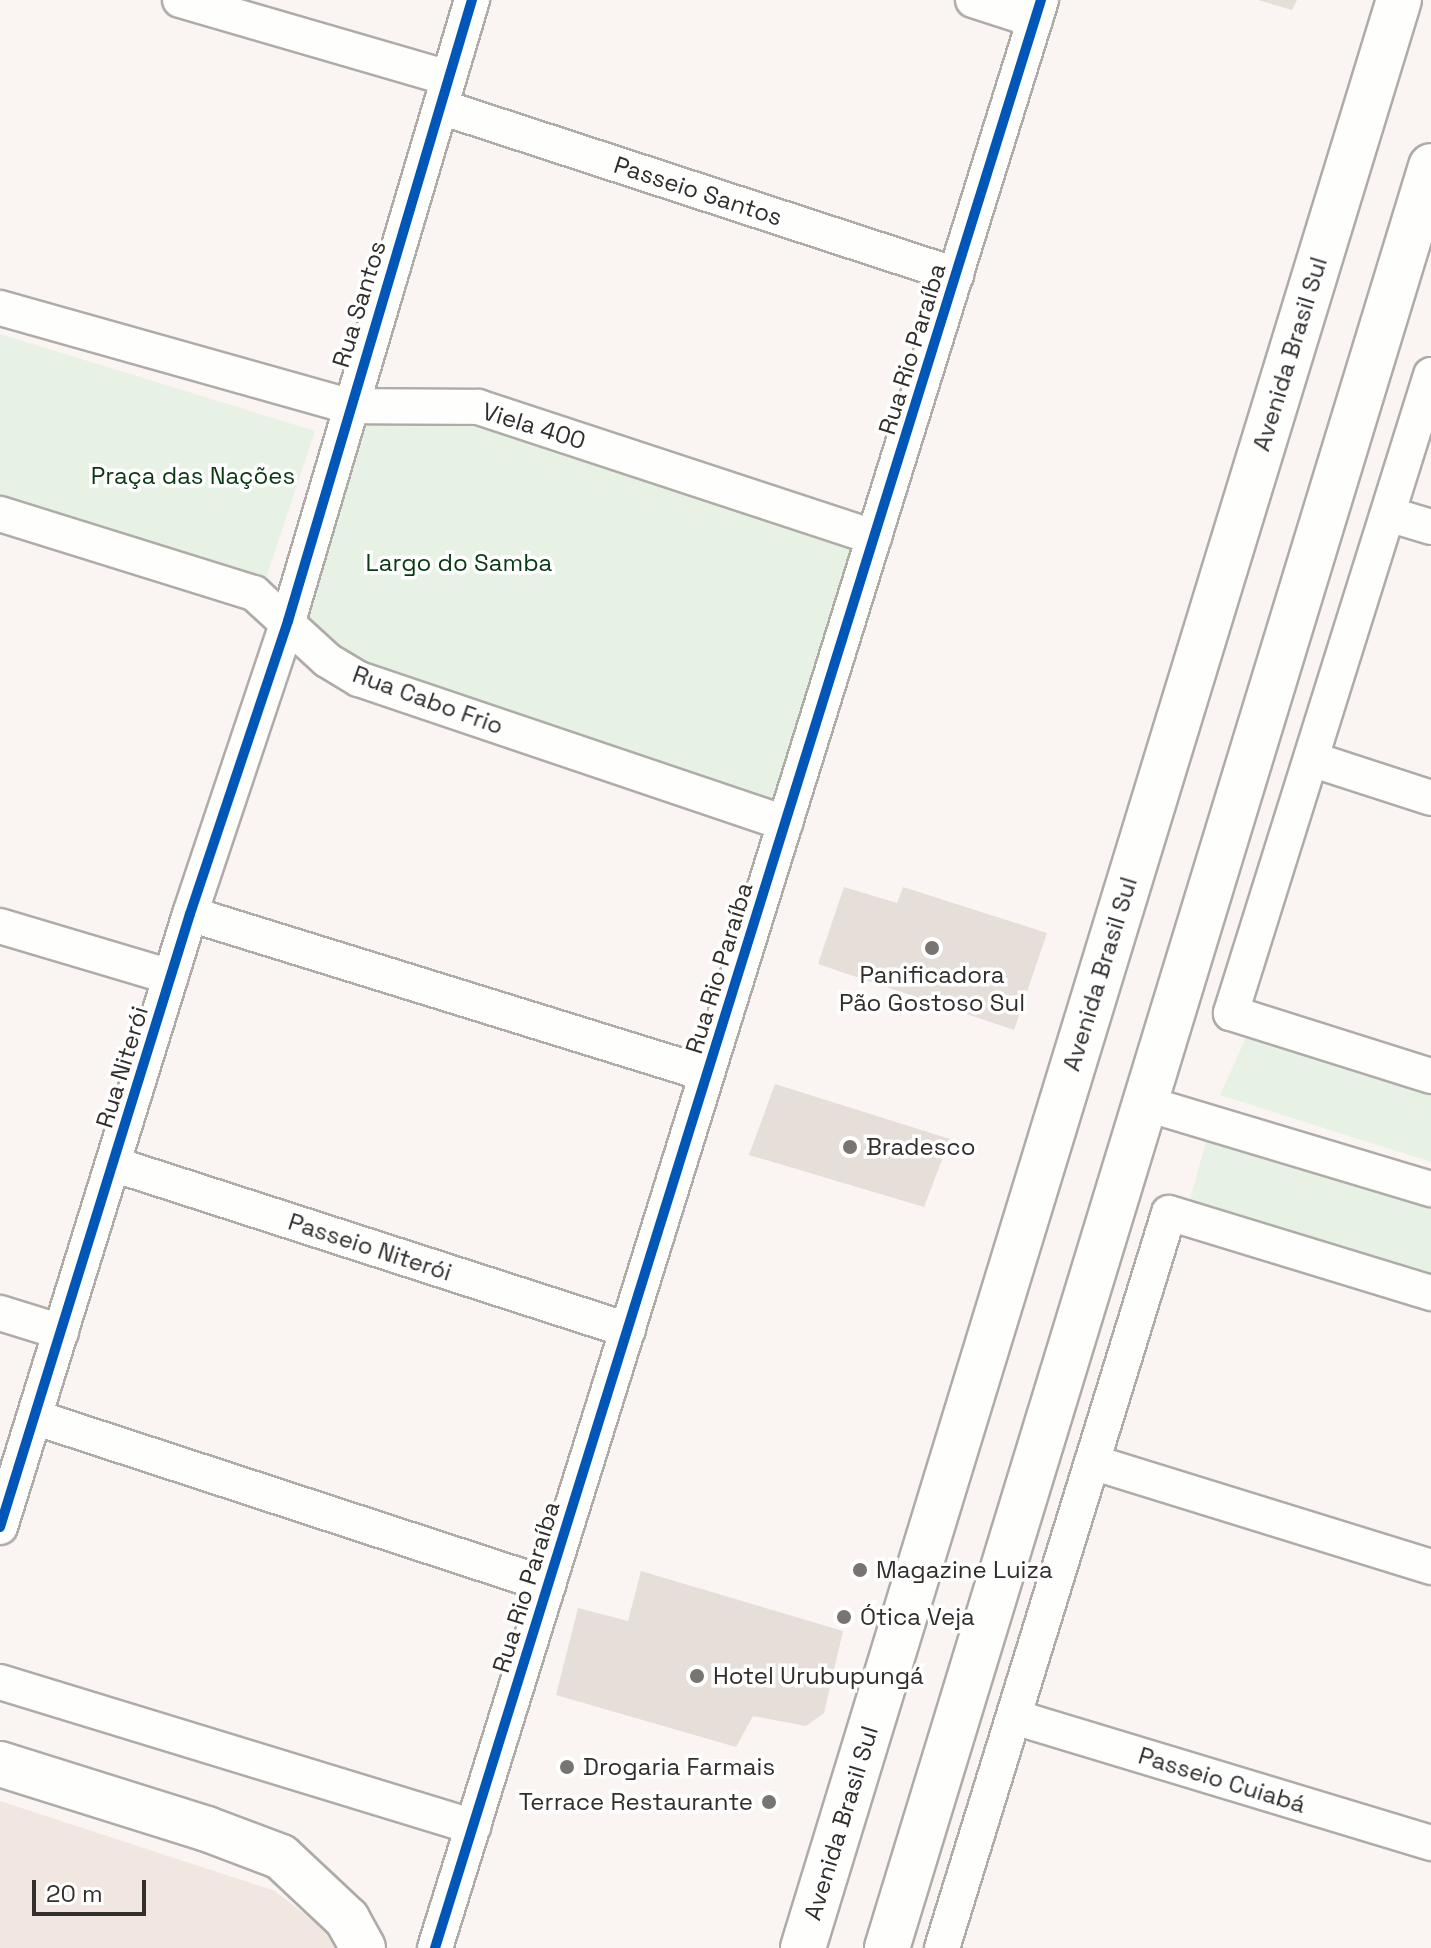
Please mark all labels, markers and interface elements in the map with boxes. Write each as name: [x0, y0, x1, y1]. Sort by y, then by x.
street label: Passeio Santos: [610, 150, 786, 232]
street label: Rua Santos: [326, 237, 392, 371]
street label: Avenida Brasil Sul: [1247, 253, 1333, 455]
street label: Rua Rio Paraíba: [872, 260, 952, 438]
street label: Viela 400: [479, 397, 589, 455]
park label: Praça das Nações: [91, 462, 295, 490]
park label: Largo do Samba: [366, 549, 552, 577]
street label: Rua Cabo Frio: [349, 659, 507, 741]
street label: Avenida Brasil Sul: [1057, 873, 1143, 1075]
street label: Rua Rio Paraíba: [679, 879, 759, 1057]
marker: Panificadora Pão Gostoso Sul: [923, 939, 941, 957]
place label: Panificadora Pão Gostoso Sul: [839, 961, 1025, 1017]
street label: Rua Niterói: [90, 1003, 154, 1131]
place label: Bradesco: [866, 1133, 975, 1161]
marker: Bradesco: [841, 1138, 859, 1156]
street label: Passeio Niterói: [285, 1207, 455, 1287]
street label: Rua Rio Paraíba: [486, 1498, 566, 1676]
place label: Magazine Luiza: [876, 1556, 1053, 1584]
marker: Magazine Luiza: [851, 1561, 869, 1579]
place label: Ótica Veja: [860, 1603, 975, 1631]
marker: Ótica Veja: [835, 1608, 853, 1626]
place label: Hotel Urubupungá: [713, 1662, 924, 1690]
marker: Hotel Urubupungá: [688, 1667, 706, 1685]
street label: Avenida Brasil Sul: [798, 1722, 884, 1924]
street label: Passeio Cuiabá: [1135, 1741, 1309, 1819]
place label: Drogaria Farmais: [583, 1753, 775, 1781]
marker: Drogaria Farmais: [558, 1758, 576, 1776]
place label: Terrace Restaurante: [519, 1788, 753, 1816]
marker: Terrace Restaurante: [760, 1793, 778, 1811]
scale bar: [36, 1864, 150, 1914]
text: 20 m: [46, 1878, 103, 1909]

